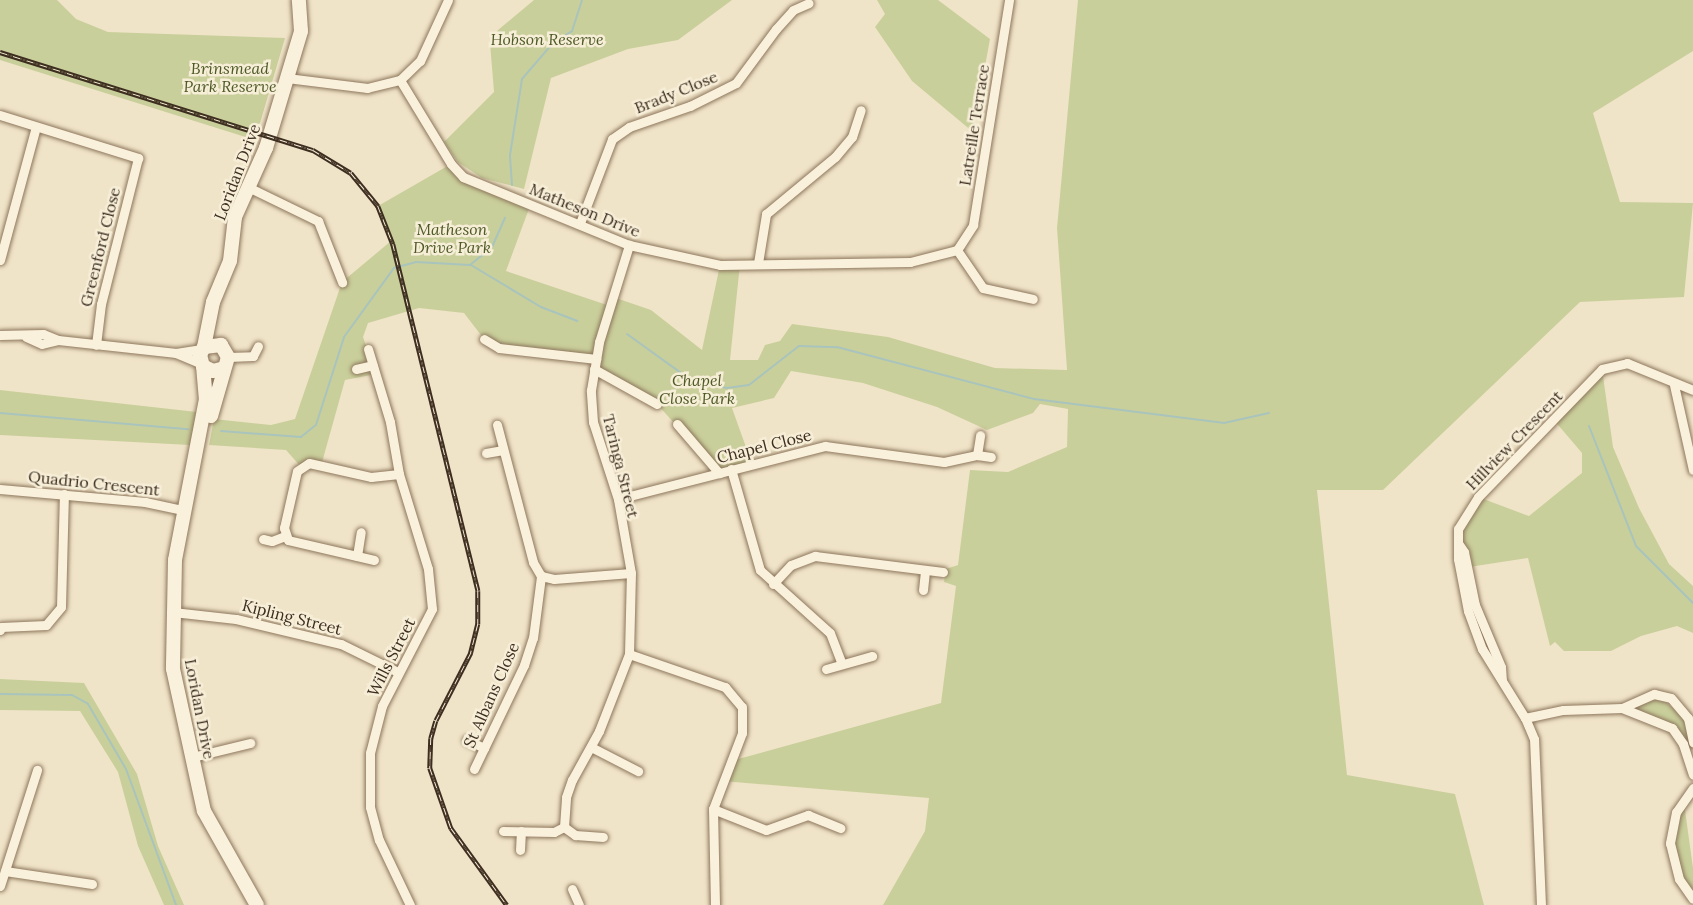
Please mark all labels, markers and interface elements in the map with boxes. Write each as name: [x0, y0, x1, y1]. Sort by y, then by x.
park label: Hobson Reserve: [490, 29, 604, 49]
park label: Brinsmead Park Reserve: [183, 58, 277, 96]
street label: Latreille Terrace: [955, 63, 993, 187]
street label: Brady Close: [632, 67, 720, 117]
street label: Loridan Drive: [210, 121, 264, 223]
street label: Matheson Drive: [527, 179, 643, 241]
street label: Greenford Close: [76, 185, 124, 309]
park label: Matheson Drive Park: [413, 219, 491, 257]
park label: Chapel Close Park: [659, 370, 735, 408]
street label: Hillview Crescent: [1462, 386, 1566, 494]
street label: Taringa Street: [599, 412, 643, 520]
street label: Chapel Close: [715, 425, 813, 467]
street label: Quadrio Crescent: [27, 467, 161, 499]
street label: Kipling Street: [240, 595, 344, 639]
street label: Wills Street: [363, 614, 419, 700]
street label: St Albans Close: [459, 639, 523, 751]
street label: Loridan Drive: [181, 657, 219, 761]

